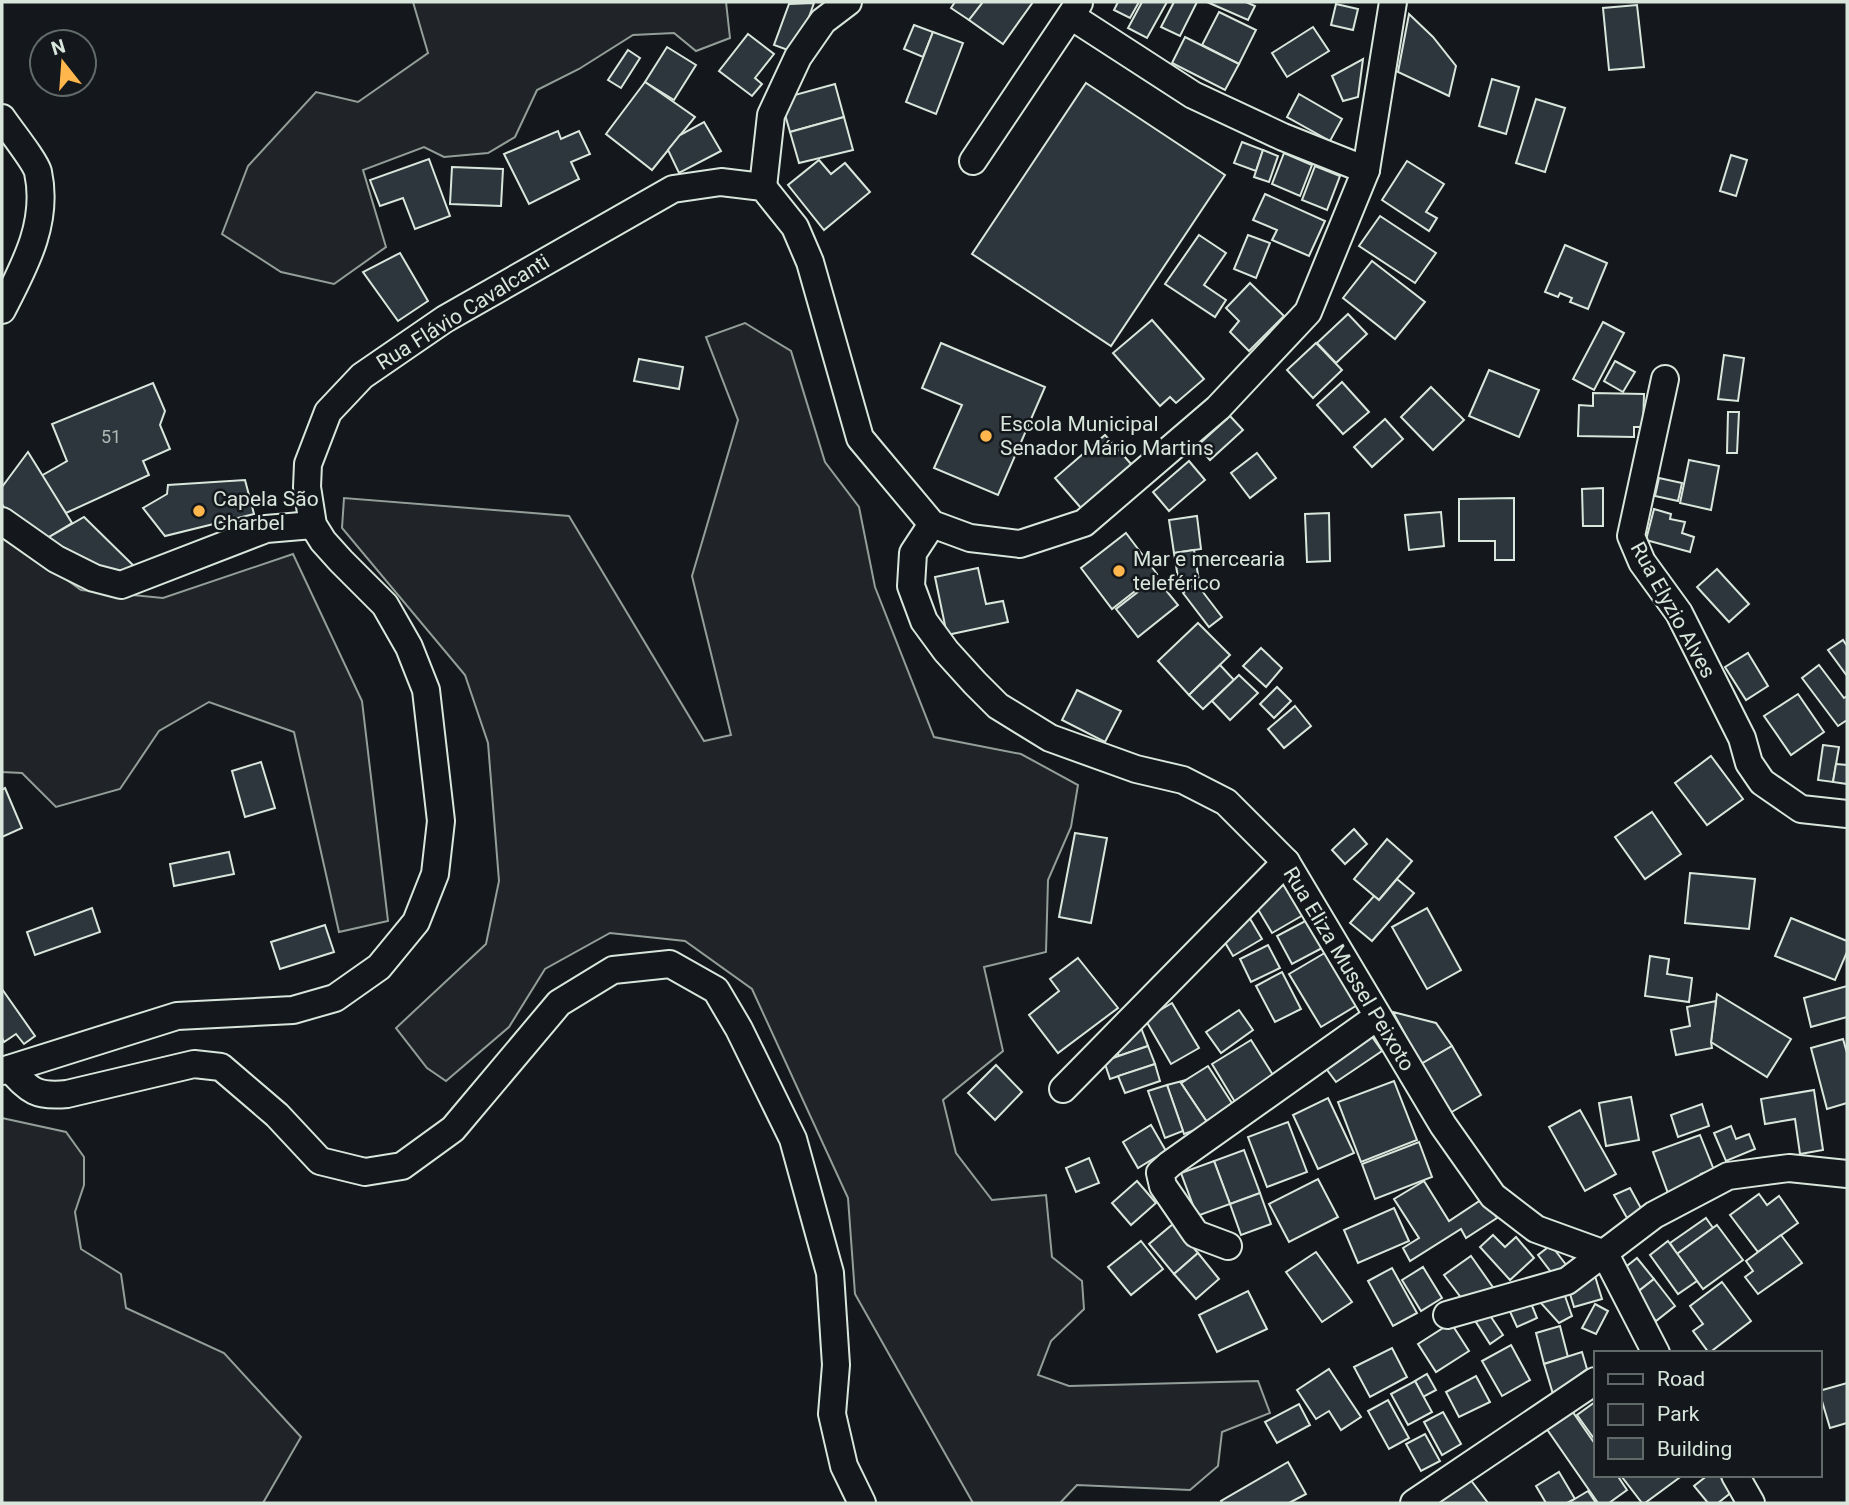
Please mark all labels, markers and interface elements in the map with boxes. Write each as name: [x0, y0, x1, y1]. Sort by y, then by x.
north arrow: [28, 28, 98, 98]
text: N: [48, 34, 68, 60]
street label: Rua Flávio Cavalcanti: [372, 249, 554, 375]
place label: Escola Municipal Senador Mário Martins: [1000, 412, 1214, 460]
house number: 51: [101, 426, 121, 447]
marker: Escola Municipal Senador Mário Martins: [978, 428, 994, 444]
place label: Capela São Charbel: [213, 487, 319, 535]
marker: Capela São Charbel: [191, 503, 207, 519]
street label: Rua Elyzio Alves: [1626, 538, 1720, 682]
place label: Mar e mercearia teleférico: [1133, 547, 1285, 595]
marker: Mar e mercearia teleférico: [1111, 563, 1127, 579]
street label: Rua Eliza Mussel Peixoto: [1279, 863, 1419, 1075]
legend: [1594, 1351, 1821, 1477]
text: Road: [1657, 1367, 1705, 1391]
text: Park: [1657, 1402, 1700, 1426]
text: Building: [1657, 1437, 1732, 1461]

